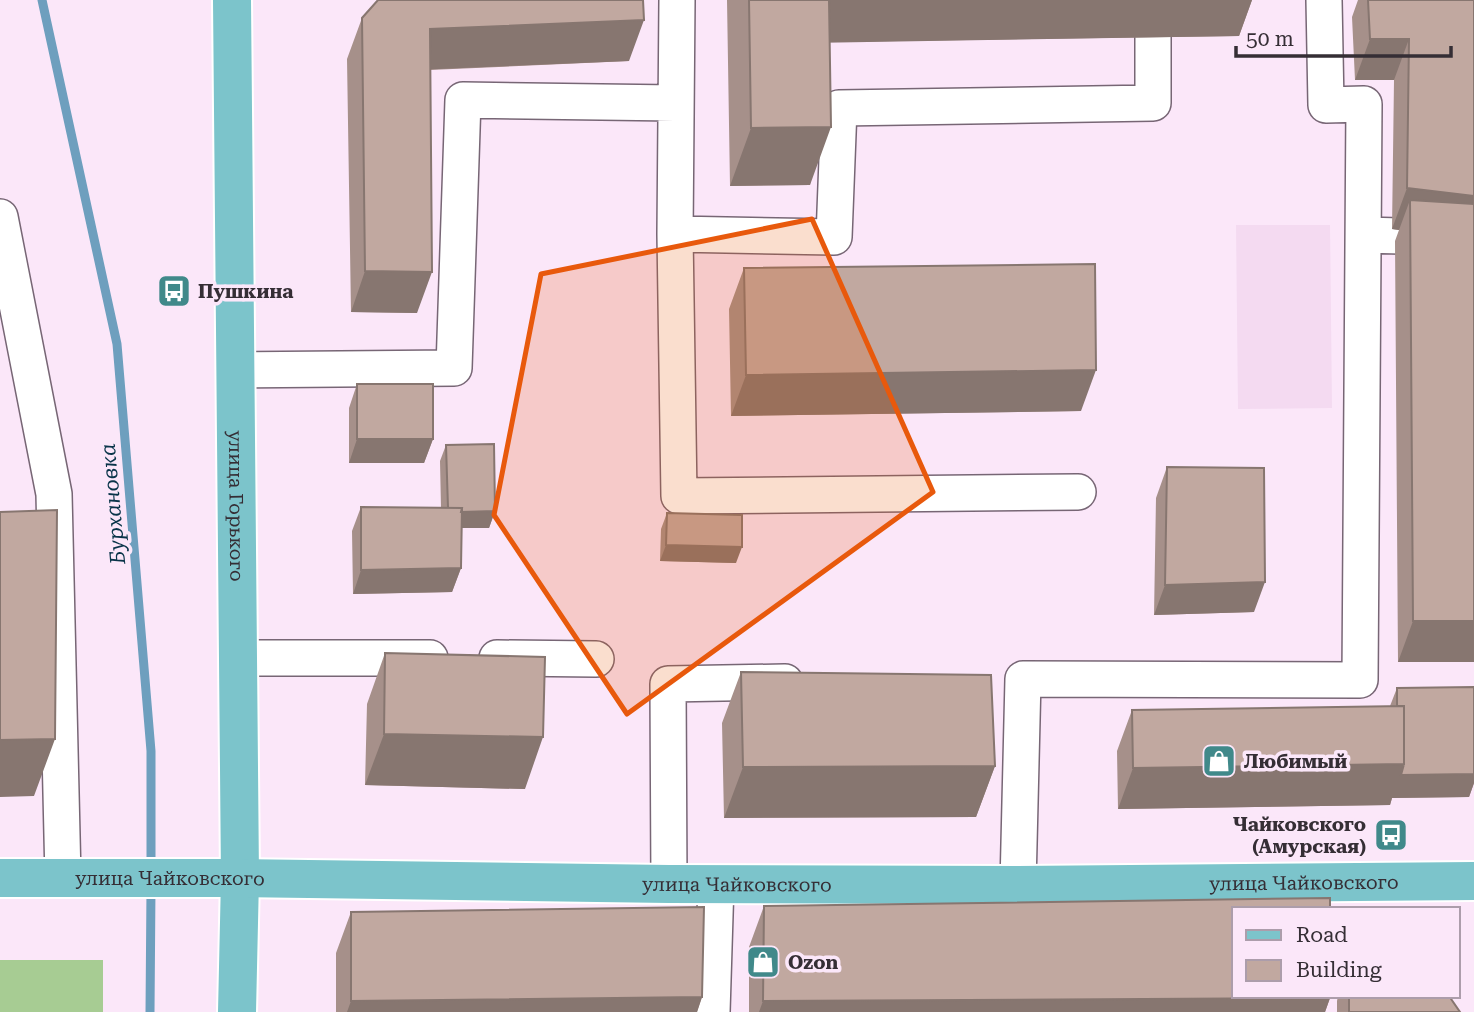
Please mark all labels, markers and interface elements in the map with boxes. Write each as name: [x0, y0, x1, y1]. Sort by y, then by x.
scale bar: [1236, 14, 1451, 58]
text: 50 m: [1246, 27, 1294, 51]
bus stop icon: Пушкина: [155, 272, 193, 310]
place label: Пушкина: [198, 280, 293, 303]
street label: улица Горького: [224, 430, 248, 582]
water label: Бурхановка: [96, 442, 130, 567]
shop icon: Любимый: [1200, 742, 1238, 780]
place label: Любимый: [1244, 750, 1347, 773]
place label: Чайковского (Амурская): [1233, 813, 1366, 858]
bus stop icon: Чайковского (Амурская): [1372, 816, 1410, 854]
street label: улица Чайковского: [75, 867, 265, 890]
street label: улица Чайковского: [1209, 871, 1399, 895]
street label: улица Чайковского: [642, 873, 832, 896]
legend: [1232, 907, 1460, 998]
text: Road: [1296, 923, 1348, 947]
shop icon: Ozon: [744, 943, 782, 981]
place label: Ozon: [788, 951, 838, 974]
text: Building: [1296, 958, 1382, 982]

